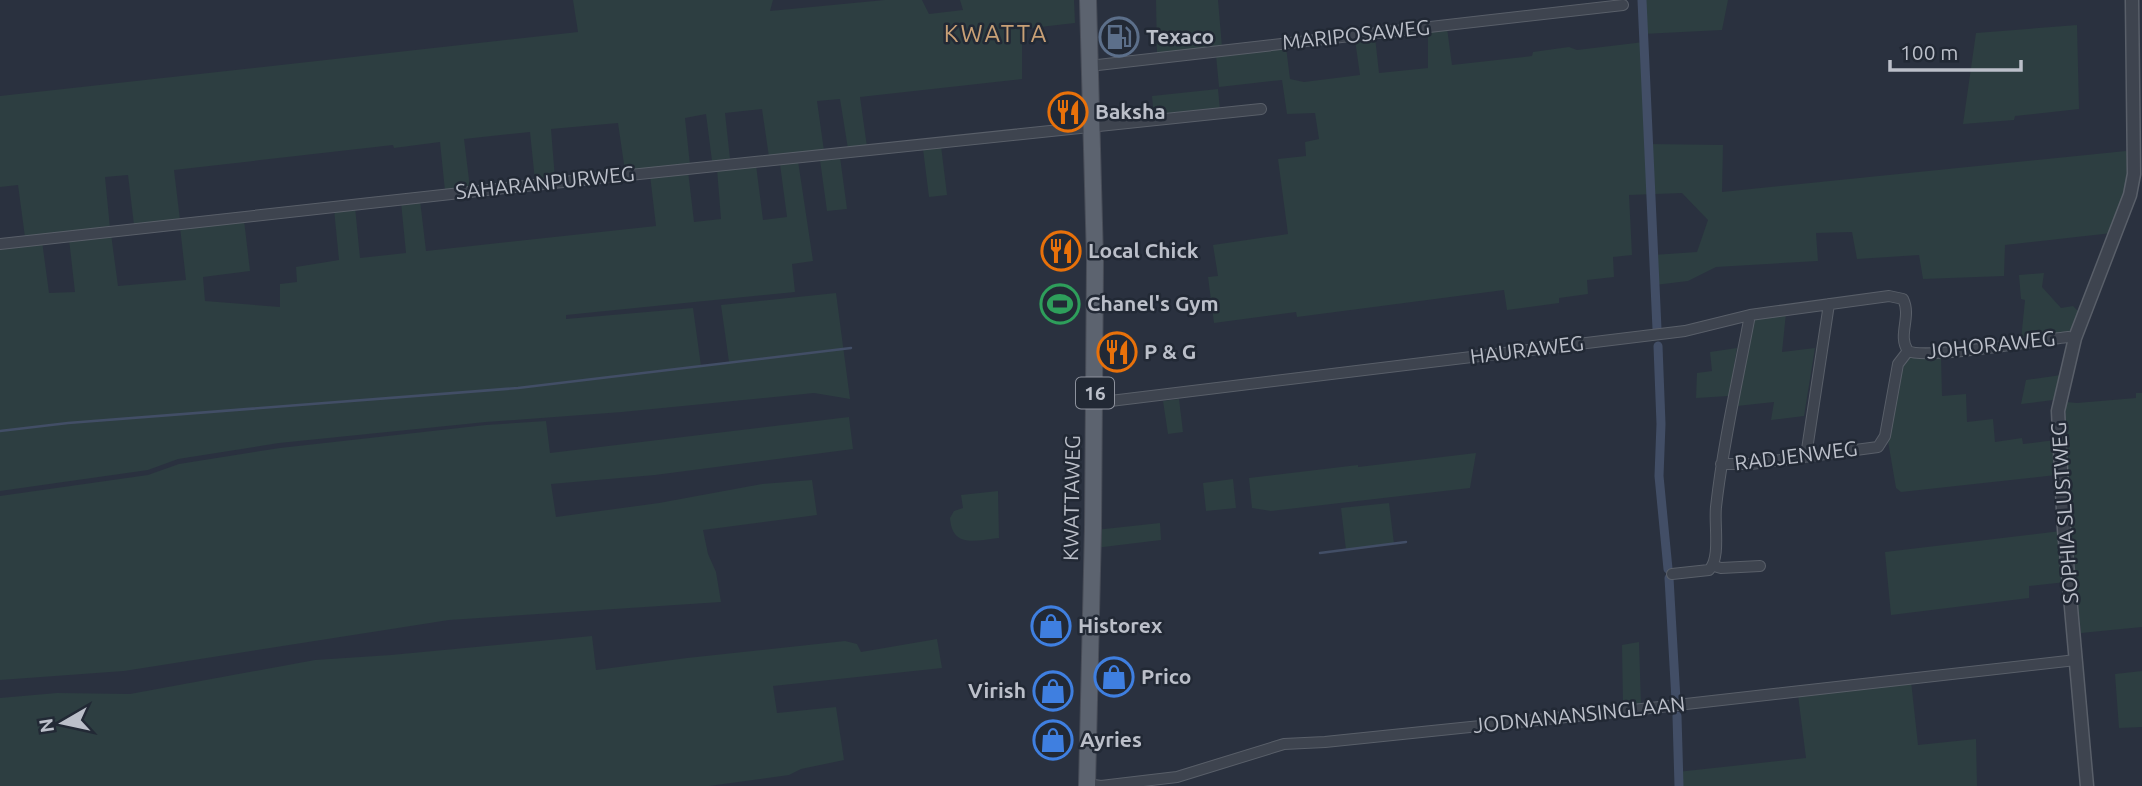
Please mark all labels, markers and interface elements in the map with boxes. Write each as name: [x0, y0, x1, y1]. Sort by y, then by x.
street label: MARIPOSAWEG: [1281, 14, 1431, 54]
fuel station icon: Texaco: [1098, 16, 1140, 58]
district label: KWATTA: [944, 20, 1048, 47]
place label: Texaco: [1146, 24, 1214, 48]
scale bar: [1890, 28, 2021, 72]
text: 100 m: [1900, 40, 1958, 64]
restaurant icon: Baksha: [1047, 91, 1089, 133]
place label: Baksha: [1095, 99, 1166, 123]
street label: SAHARANPURWEG: [454, 161, 636, 203]
restaurant icon: Local Chick: [1040, 230, 1082, 272]
place label: Local Chick: [1088, 238, 1199, 262]
sports icon: Chanel's Gym: [1039, 283, 1081, 325]
place label: Chanel's Gym: [1087, 291, 1218, 315]
street label: JOHORAWEG: [1925, 325, 2057, 363]
street label: HAURAWEG: [1469, 330, 1585, 368]
restaurant icon: P & G: [1096, 331, 1138, 373]
place label: P & G: [1144, 339, 1196, 363]
road number: 16: [1076, 378, 1114, 408]
street label: SOPHIA SLUSTWEG: [2046, 421, 2082, 605]
street label: KWATTAWEG: [1058, 435, 1084, 561]
street label: RADJENWEG: [1733, 436, 1859, 474]
shop icon: Historex: [1030, 605, 1072, 647]
place label: Historex: [1078, 613, 1163, 637]
shop icon: Prico: [1093, 656, 1135, 698]
place label: Prico: [1141, 664, 1191, 688]
shop icon: Virish: [1032, 670, 1074, 712]
place label: Virish: [968, 678, 1026, 702]
north arrow: [28, 688, 98, 758]
street label: JODNANANSINGLAAN: [1472, 691, 1686, 737]
text: N: [34, 717, 58, 734]
shop icon: Ayries: [1032, 719, 1074, 761]
place label: Ayries: [1080, 727, 1142, 751]

